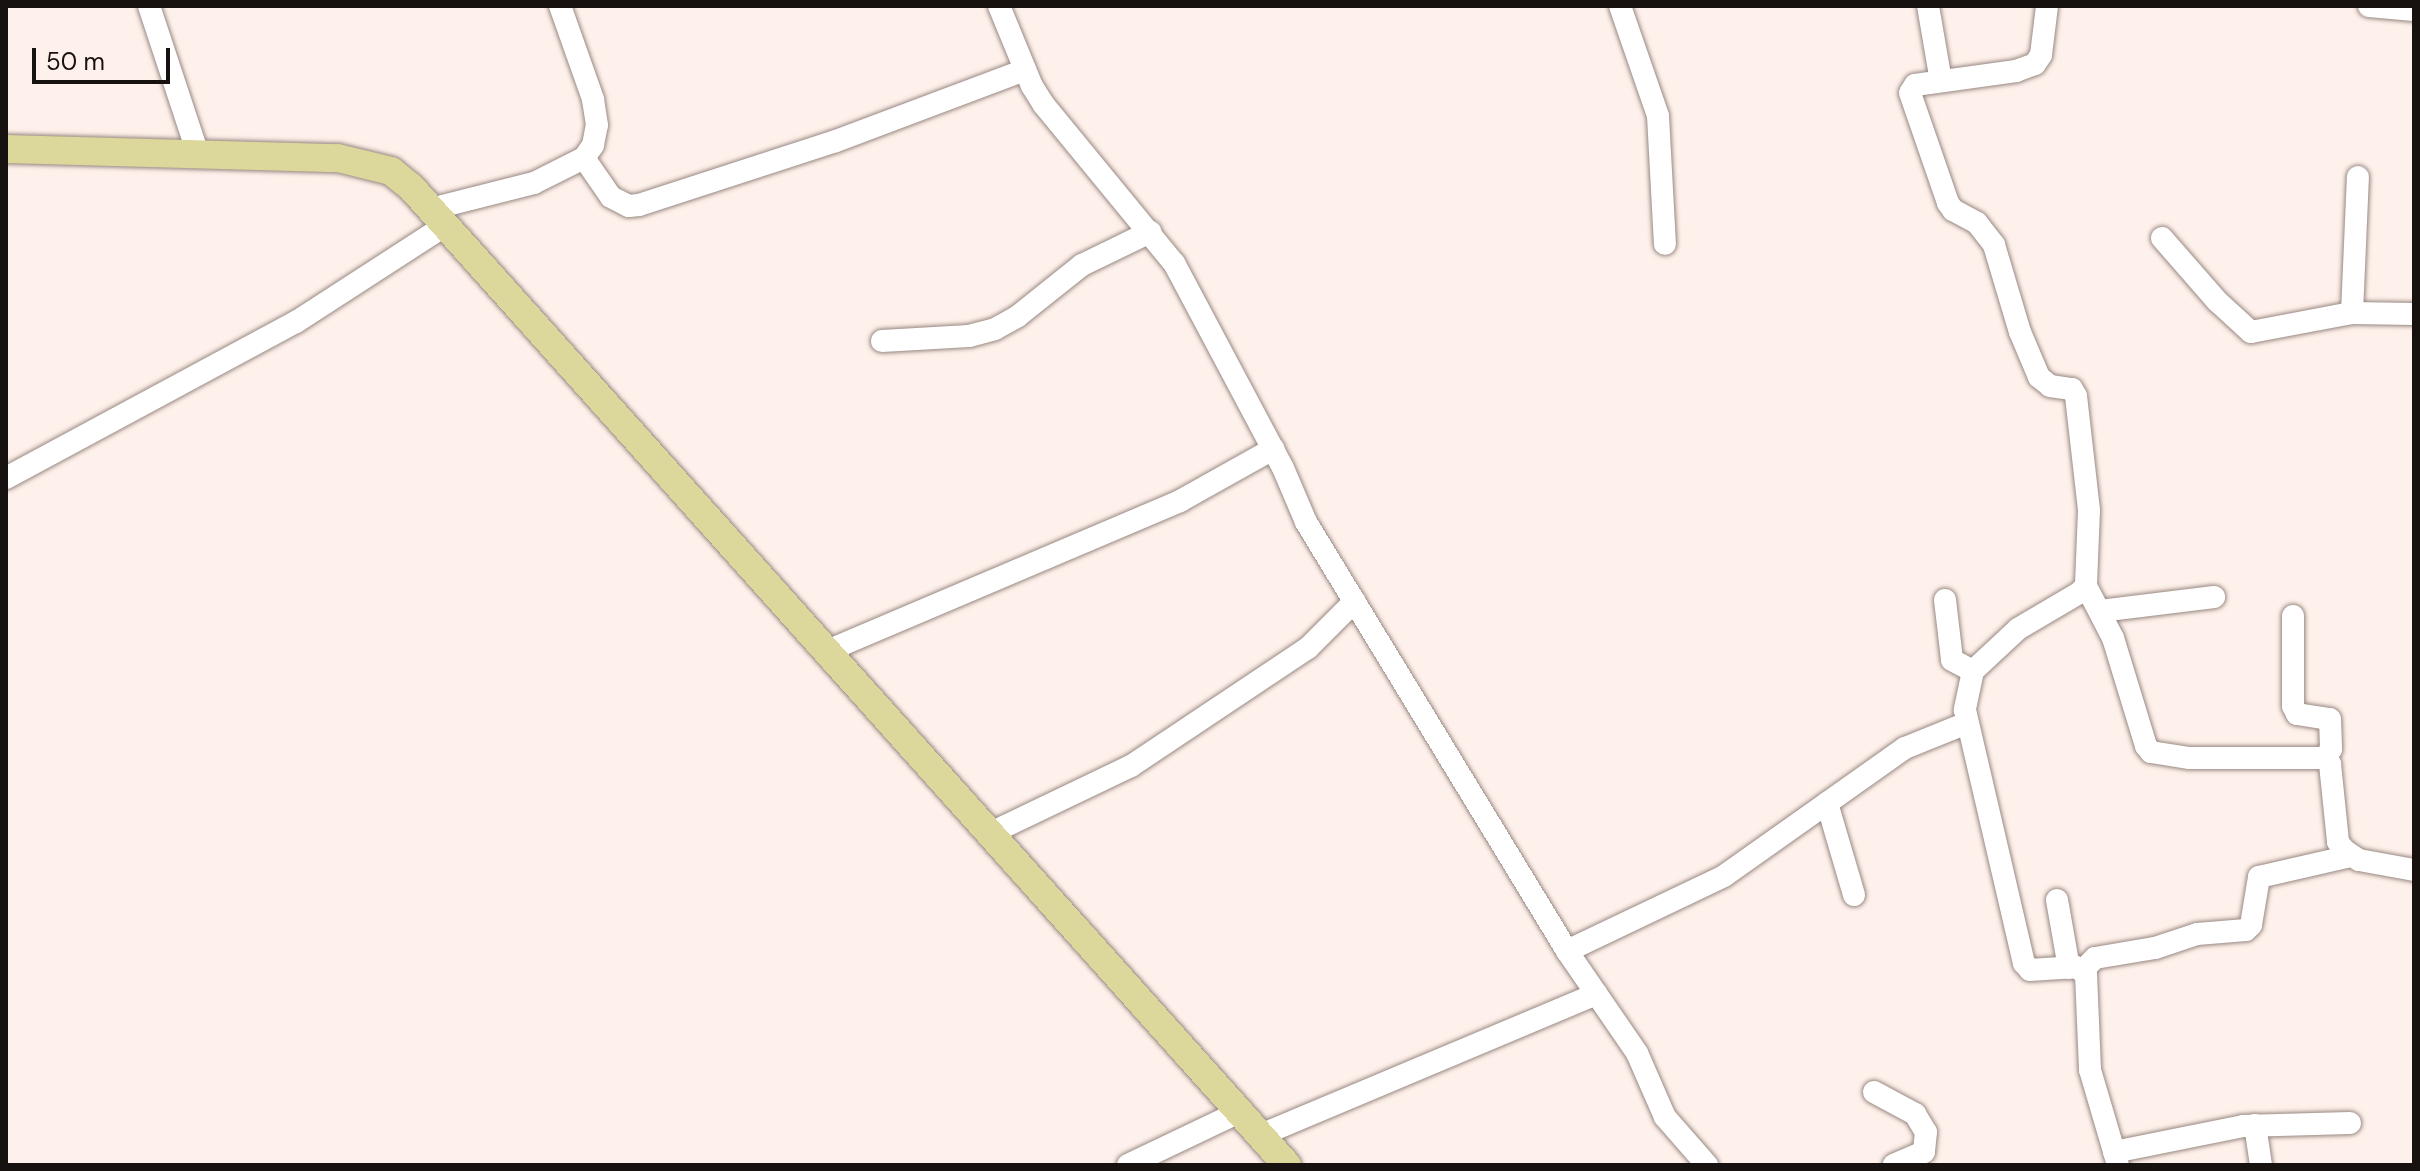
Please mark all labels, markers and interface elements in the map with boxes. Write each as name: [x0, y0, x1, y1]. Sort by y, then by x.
scale bar: [36, 32, 174, 82]
text: 50 m: [46, 46, 105, 77]

